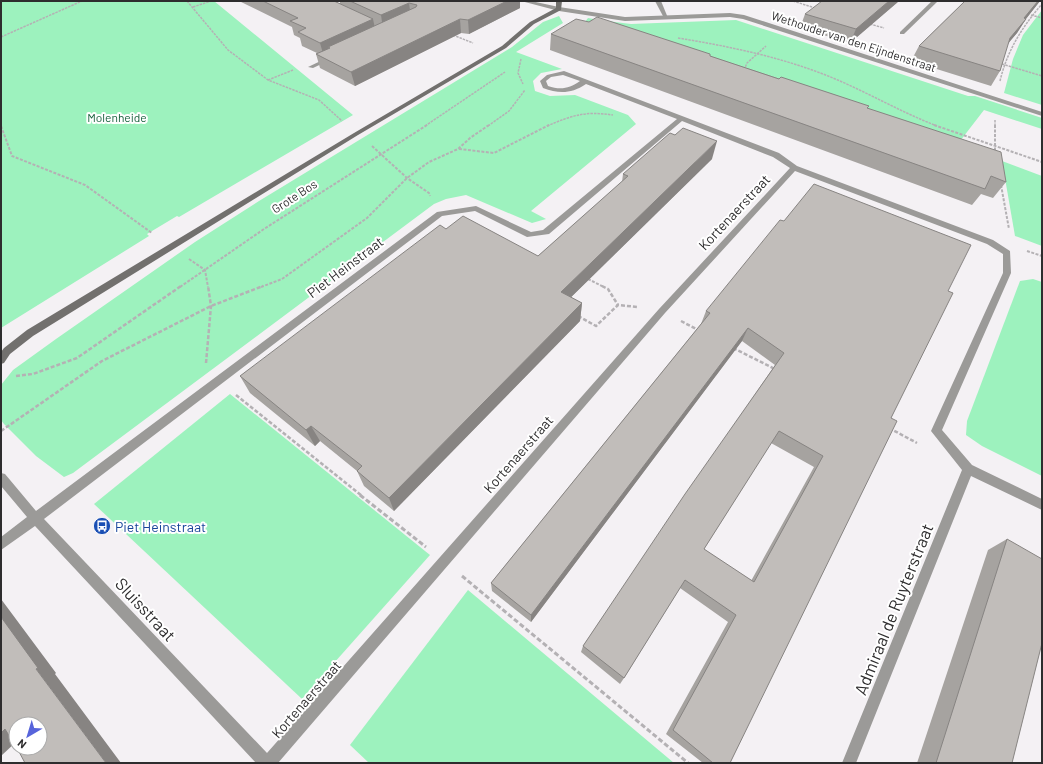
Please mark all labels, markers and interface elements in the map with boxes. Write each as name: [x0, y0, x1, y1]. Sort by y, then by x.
street label: Wethouder van den Eijndenstraat: [770, 8, 938, 74]
park label: Molenheide: [87, 110, 147, 124]
street label: Kortenaerstraat: [695, 171, 773, 253]
street label: Grote Bos: [269, 176, 319, 216]
street label: Piet Heinstraat: [304, 233, 386, 301]
street label: Kortenaerstraat: [480, 412, 556, 496]
bus stop icon: Piet Heinstraat: [92, 516, 112, 536]
place label: Piet Heinstraat: [115, 518, 206, 535]
street label: Admiraal de Ruyterstraat: [849, 520, 937, 698]
street label: Sluisstraat: [112, 573, 180, 645]
street label: Kortenaerstraat: [268, 657, 344, 741]
north arrow: [8, 716, 48, 756]
text: N: [15, 737, 28, 752]

